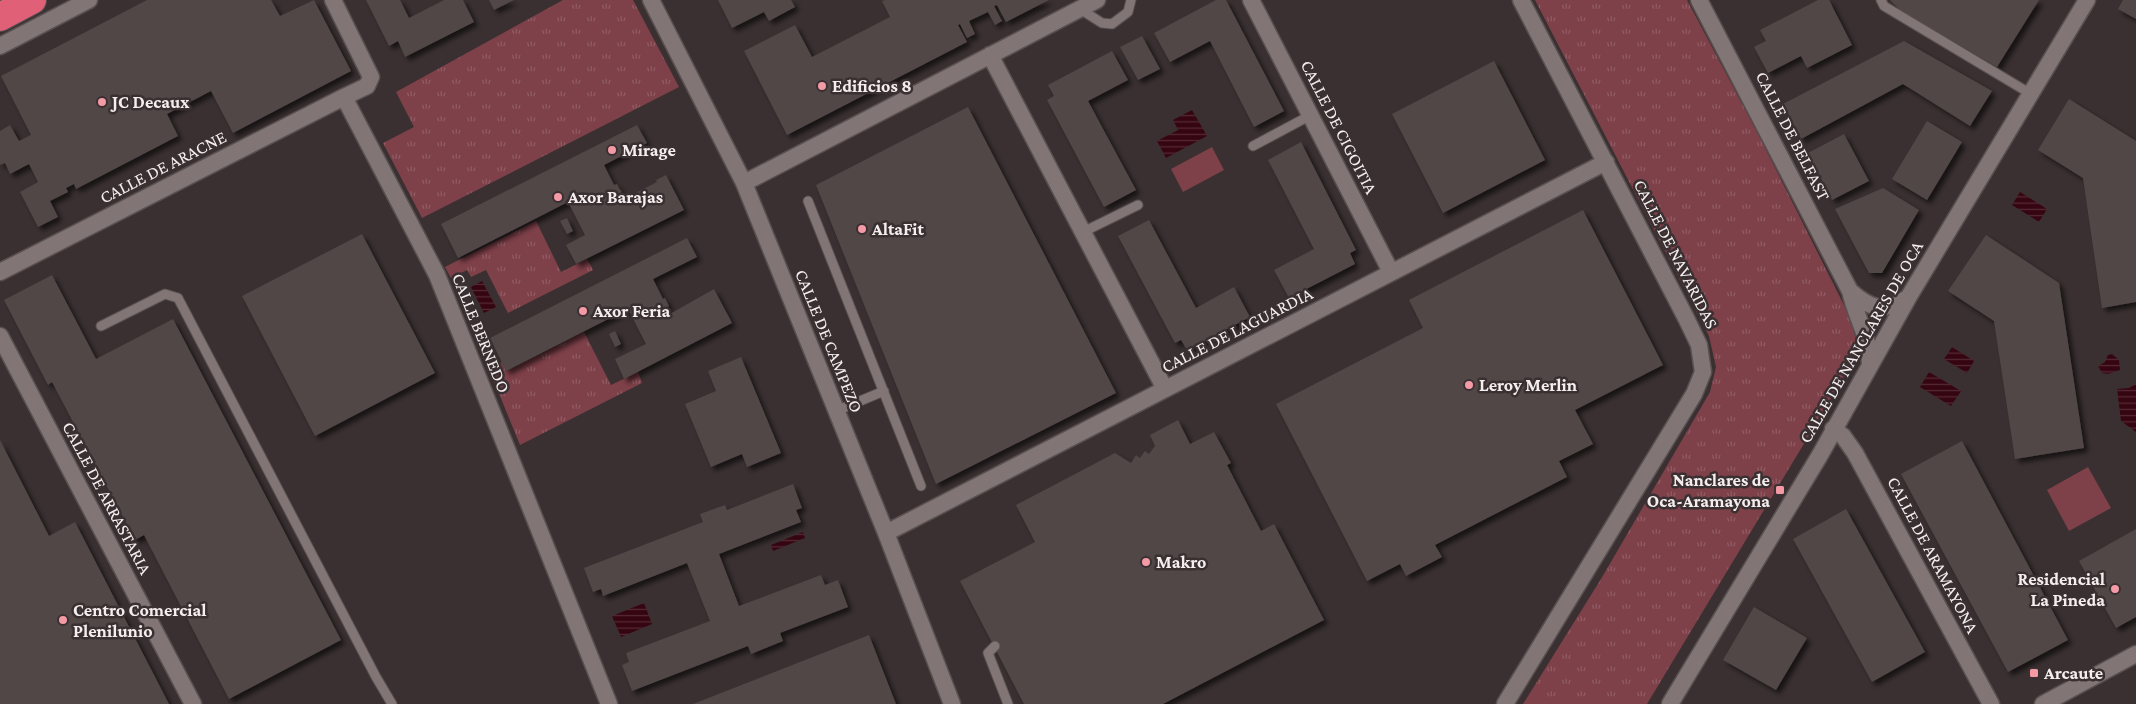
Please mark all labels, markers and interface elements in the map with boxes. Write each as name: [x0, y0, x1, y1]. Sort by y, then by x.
street label: CALLE DE CIGOITIA: [1297, 57, 1382, 198]
street label: CALLE DE BELFAST: [1752, 68, 1834, 204]
place label: Edificios 8: [832, 76, 912, 96]
marker: Edificios 8: [816, 80, 828, 92]
place label: JC Decaux: [110, 92, 190, 112]
marker: JC Decaux: [96, 96, 108, 108]
street label: CALLE DE ARACNE: [97, 126, 230, 207]
place label: Mirage: [622, 140, 676, 160]
marker: Mirage: [606, 144, 618, 156]
street label: CALLE DE NAVARIDAS: [1630, 176, 1722, 332]
place label: Axor Barajas: [567, 187, 663, 208]
marker: Axor Barajas: [552, 191, 564, 203]
place label: AltaFit: [871, 219, 925, 239]
marker: AltaFit: [856, 223, 868, 235]
street label: CALLE DE NANCLARES DE OCA: [1795, 237, 1928, 447]
street label: CALLE DE CAMPEZO: [791, 267, 867, 415]
street label: CALLE BERNEDO: [448, 270, 514, 396]
street label: CALLE DE LAGUARDIA: [1158, 283, 1316, 377]
place label: Axor Feria: [592, 301, 671, 321]
marker: Axor Feria: [577, 305, 589, 317]
place label: Leroy Merlin: [1479, 375, 1578, 395]
marker: Leroy Merlin: [1463, 379, 1475, 391]
street label: CALLE DE ARRASTARIA: [58, 418, 156, 578]
place label: Nanclares de Oca-Aramayona: [1647, 470, 1770, 511]
street label: CALLE DE ARAMAYONA: [1883, 473, 1983, 637]
marker: Nanclares de Oca-Aramayona: [1774, 484, 1786, 496]
place label: Makro: [1156, 552, 1206, 572]
marker: Makro: [1140, 556, 1152, 568]
place label: Residencial La Pineda: [2018, 569, 2105, 610]
marker: Residencial La Pineda: [2109, 583, 2121, 595]
place label: Centro Comercial Plenilunio: [73, 600, 206, 641]
marker: Centro Comercial Plenilunio: [57, 614, 69, 626]
place label: Arcaute: [2043, 663, 2103, 683]
marker: Arcaute: [2028, 667, 2040, 679]

